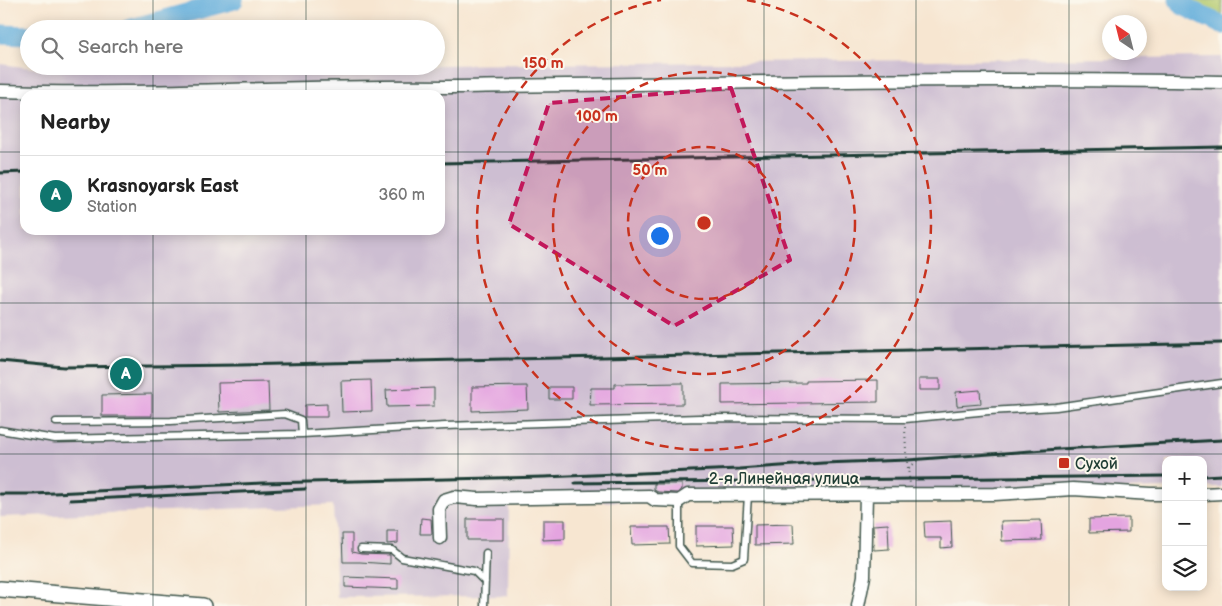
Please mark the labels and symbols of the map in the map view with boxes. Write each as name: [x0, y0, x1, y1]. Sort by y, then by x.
north arrow: [1102, 15, 1147, 60]
text: 150 m: [522, 54, 564, 73]
text: 100 m: [576, 107, 618, 126]
text: 50 m: [633, 161, 668, 180]
centre of rings: [695, 214, 713, 232]
your location: [647, 223, 673, 249]
pin: A: [110, 355, 142, 393]
place label: Сухой: [1075, 455, 1118, 474]
marker: Сухой: [1057, 456, 1071, 470]
street label: 2-я Линейная улица: [709, 470, 860, 489]

